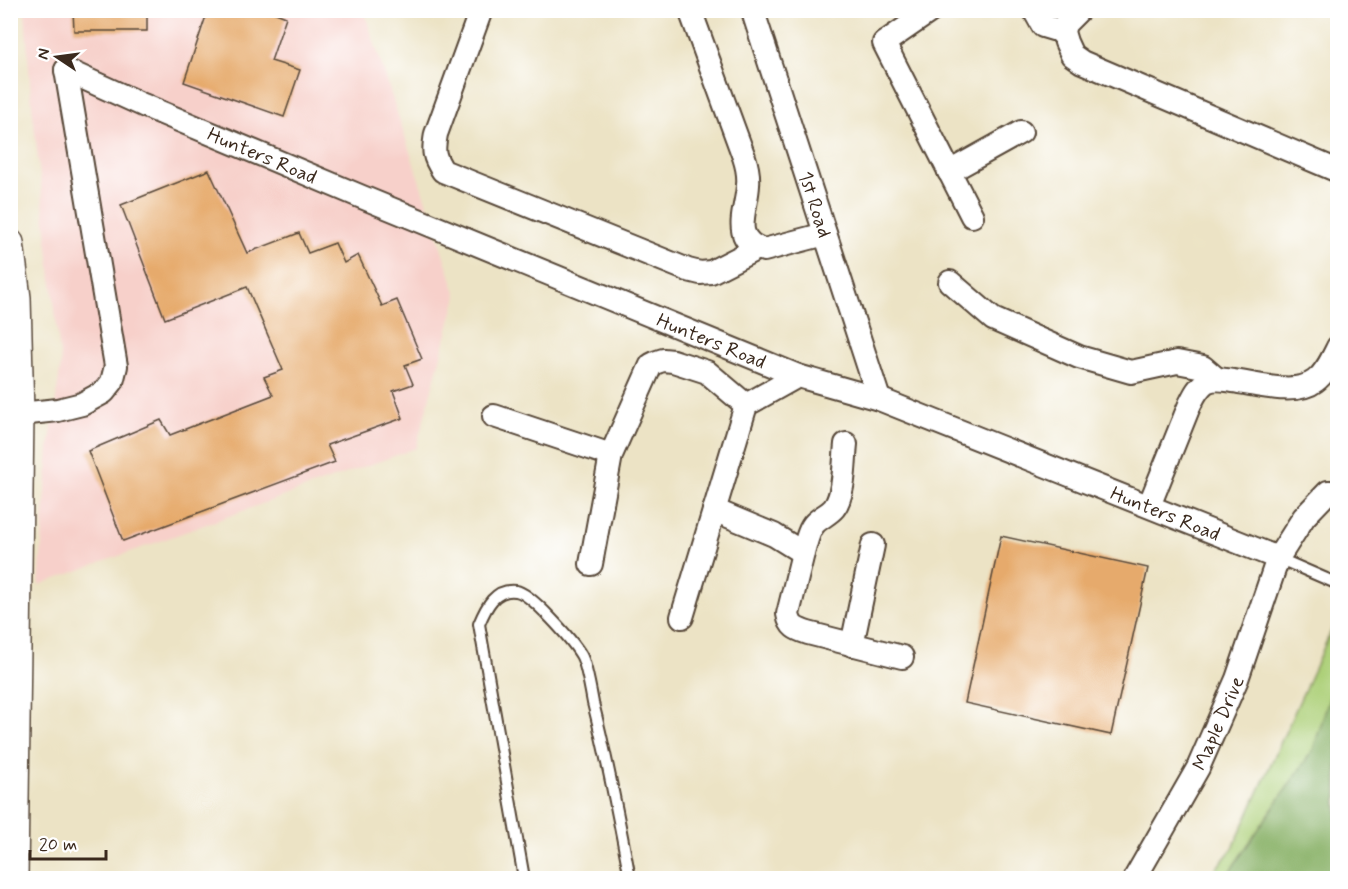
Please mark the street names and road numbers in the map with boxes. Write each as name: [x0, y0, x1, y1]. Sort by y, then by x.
street label: Hunters Road: [203, 122, 320, 191]
street label: 1st Road: [791, 168, 838, 241]
street label: Hunters Road: [652, 307, 770, 376]
street label: Hunters Road: [1106, 481, 1224, 549]
street label: Maple Drive: [1187, 672, 1252, 775]

